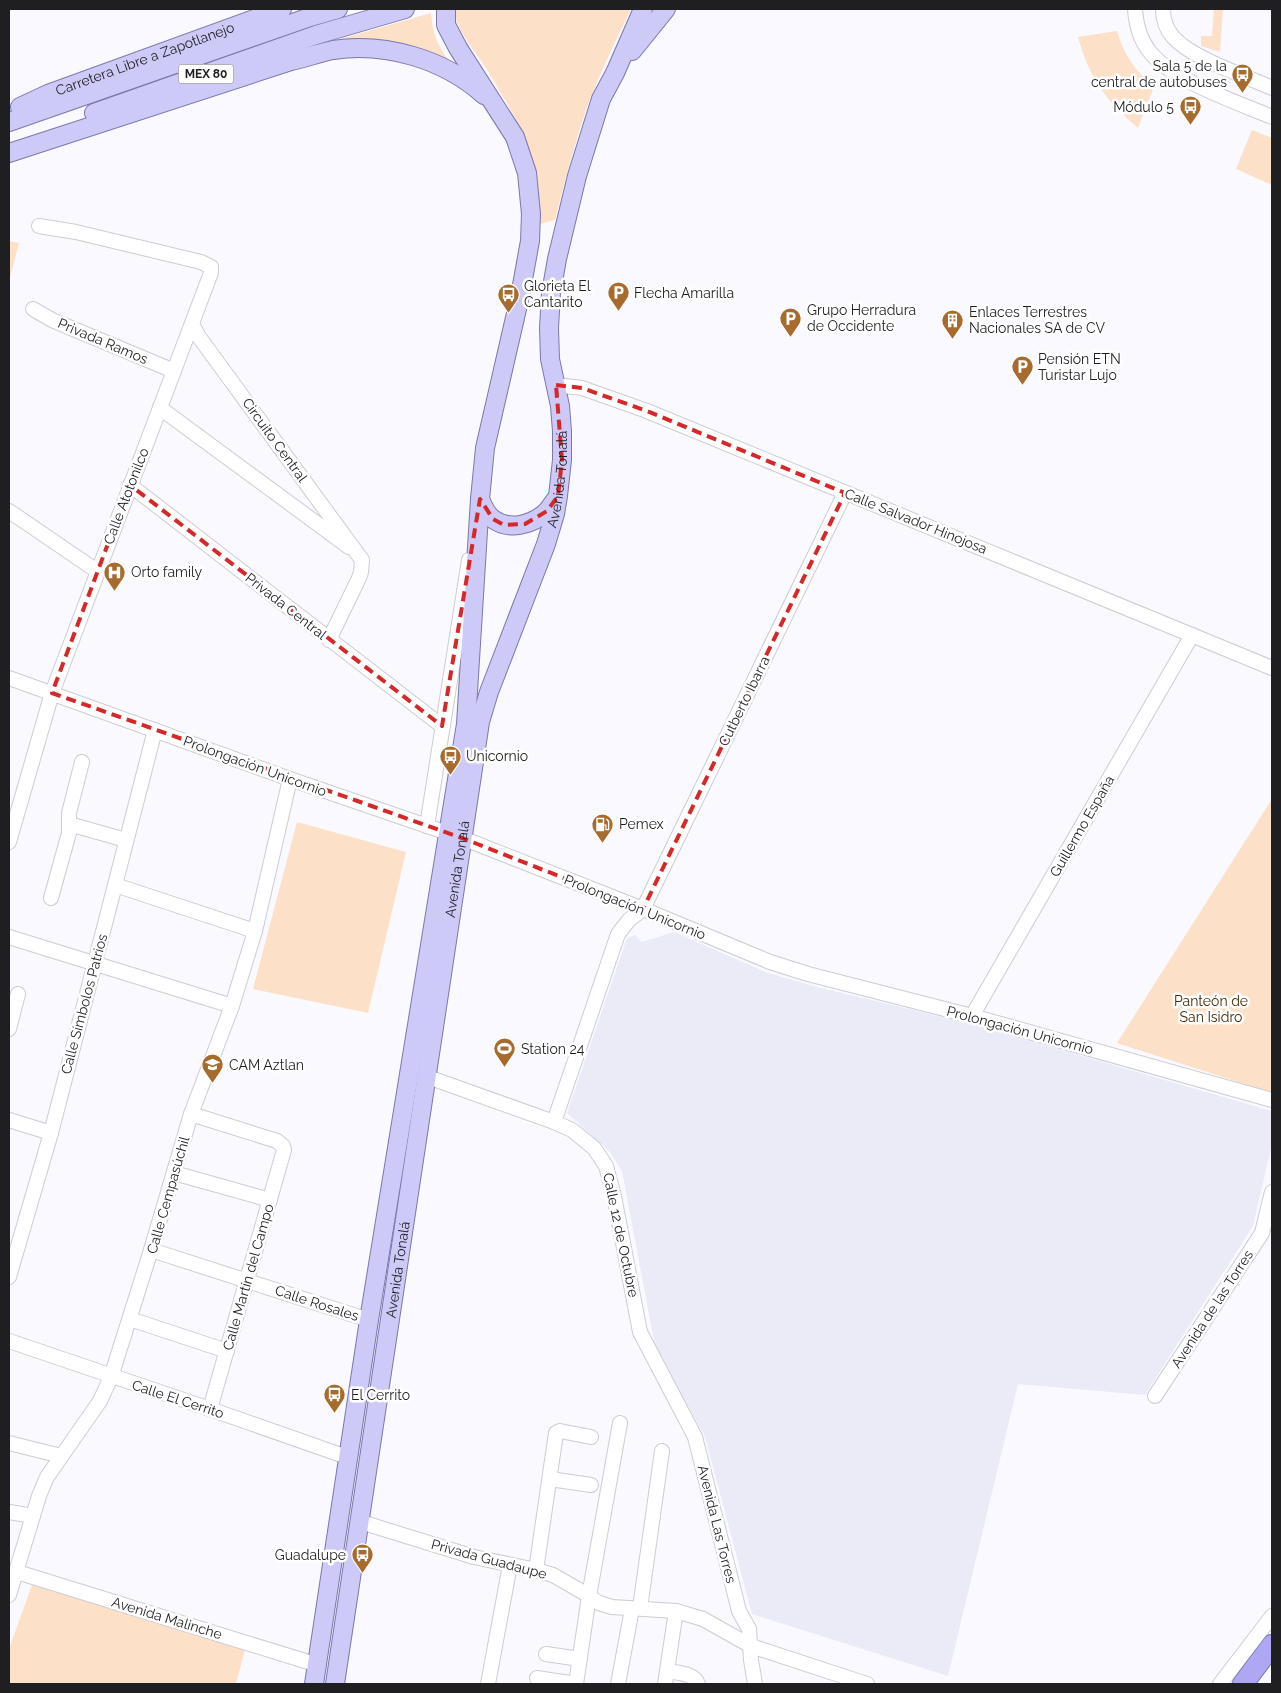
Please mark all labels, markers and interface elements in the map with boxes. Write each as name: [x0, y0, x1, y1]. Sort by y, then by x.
street label: Carretera Libre a Zapotlanejo: [53, 19, 236, 99]
place label: Sala 5 de la central de autobuses: [1091, 58, 1227, 90]
bus stop icon: Sala 5 de la central de autobuses: [1231, 62, 1255, 93]
road number: MEX 80: [178, 64, 234, 84]
bus stop icon: Módulo 5: [1178, 95, 1202, 126]
place label: Módulo 5: [1113, 99, 1174, 115]
place label: Glorieta El Cantarito: [524, 278, 591, 310]
parking icon: Flecha Amarilla: [606, 281, 630, 312]
bus stop icon: Glorieta El Cantarito: [496, 282, 520, 313]
place label: Flecha Amarilla: [634, 285, 734, 301]
place label: Grupo Herradura de Occidente: [807, 302, 916, 334]
place label: Enlaces Terrestres Nacionales SA de CV: [969, 304, 1105, 336]
parking icon: Grupo Herradura de Occidente: [779, 306, 803, 337]
building icon: Enlaces Terrestres Nacionales SA de CV: [941, 308, 965, 339]
street label: Privada Ramos: [56, 315, 151, 367]
place label: Pensión ETN Turistar Lujo: [1038, 351, 1121, 383]
parking icon: Pensión ETN Turistar Lujo: [1010, 355, 1034, 386]
street label: Circuito Central: [239, 395, 311, 485]
street label: Avenida Tonalá: [543, 431, 570, 530]
street label: Calle Atotonilco: [100, 446, 152, 546]
street label: Calle Salvador Hinojosa: [842, 485, 990, 557]
hospital icon: Orto family: [103, 560, 127, 591]
place label: Orto family: [131, 564, 203, 580]
street label: Privada Central: [242, 569, 330, 643]
street label: Cutberto Ibarra: [715, 653, 773, 749]
street label: Prolongación Unicornio: [181, 733, 329, 799]
bus stop icon: Unicornio: [438, 744, 462, 775]
place label: Unicornio: [466, 748, 528, 764]
street label: Guillermo España: [1047, 773, 1117, 879]
fuel station icon: Pemex: [591, 812, 615, 843]
place label: Pemex: [619, 816, 664, 832]
street label: Avenida Tonalá: [442, 820, 472, 919]
street label: Prolongación Unicornio: [562, 871, 708, 943]
street label: Calle Símbolos Patrios: [58, 932, 110, 1076]
park label: Panteón de San Isidro: [1174, 993, 1248, 1025]
street label: Prolongación Unicornio: [945, 1003, 1095, 1057]
sports icon: Station 24: [493, 1037, 517, 1068]
place label: Station 24: [521, 1041, 585, 1057]
school or university icon: CAM Aztlan: [201, 1053, 225, 1084]
place label: CAM Aztlan: [229, 1057, 304, 1073]
street label: Calle Cempasúchil: [144, 1134, 192, 1256]
street label: Calle 12 de Octubre: [600, 1171, 642, 1299]
street label: Calle Martín del Campo: [219, 1202, 277, 1352]
street label: Avenida Tonalá: [383, 1220, 413, 1319]
street label: Avenida de las Torres: [1168, 1247, 1256, 1371]
street label: Calle Rosales: [273, 1282, 361, 1324]
street label: Calle El Cerrito: [130, 1377, 226, 1421]
bus stop icon: El Cerrito: [323, 1383, 347, 1414]
place label: El Cerrito: [351, 1387, 410, 1403]
street label: Avenida Las Torres: [695, 1463, 739, 1585]
street label: Privada Guadaupe: [429, 1536, 549, 1582]
bus stop icon: Guadalupe: [350, 1543, 374, 1574]
place label: Guadalupe: [275, 1547, 346, 1563]
street label: Avenida Malinche: [110, 1594, 224, 1642]

